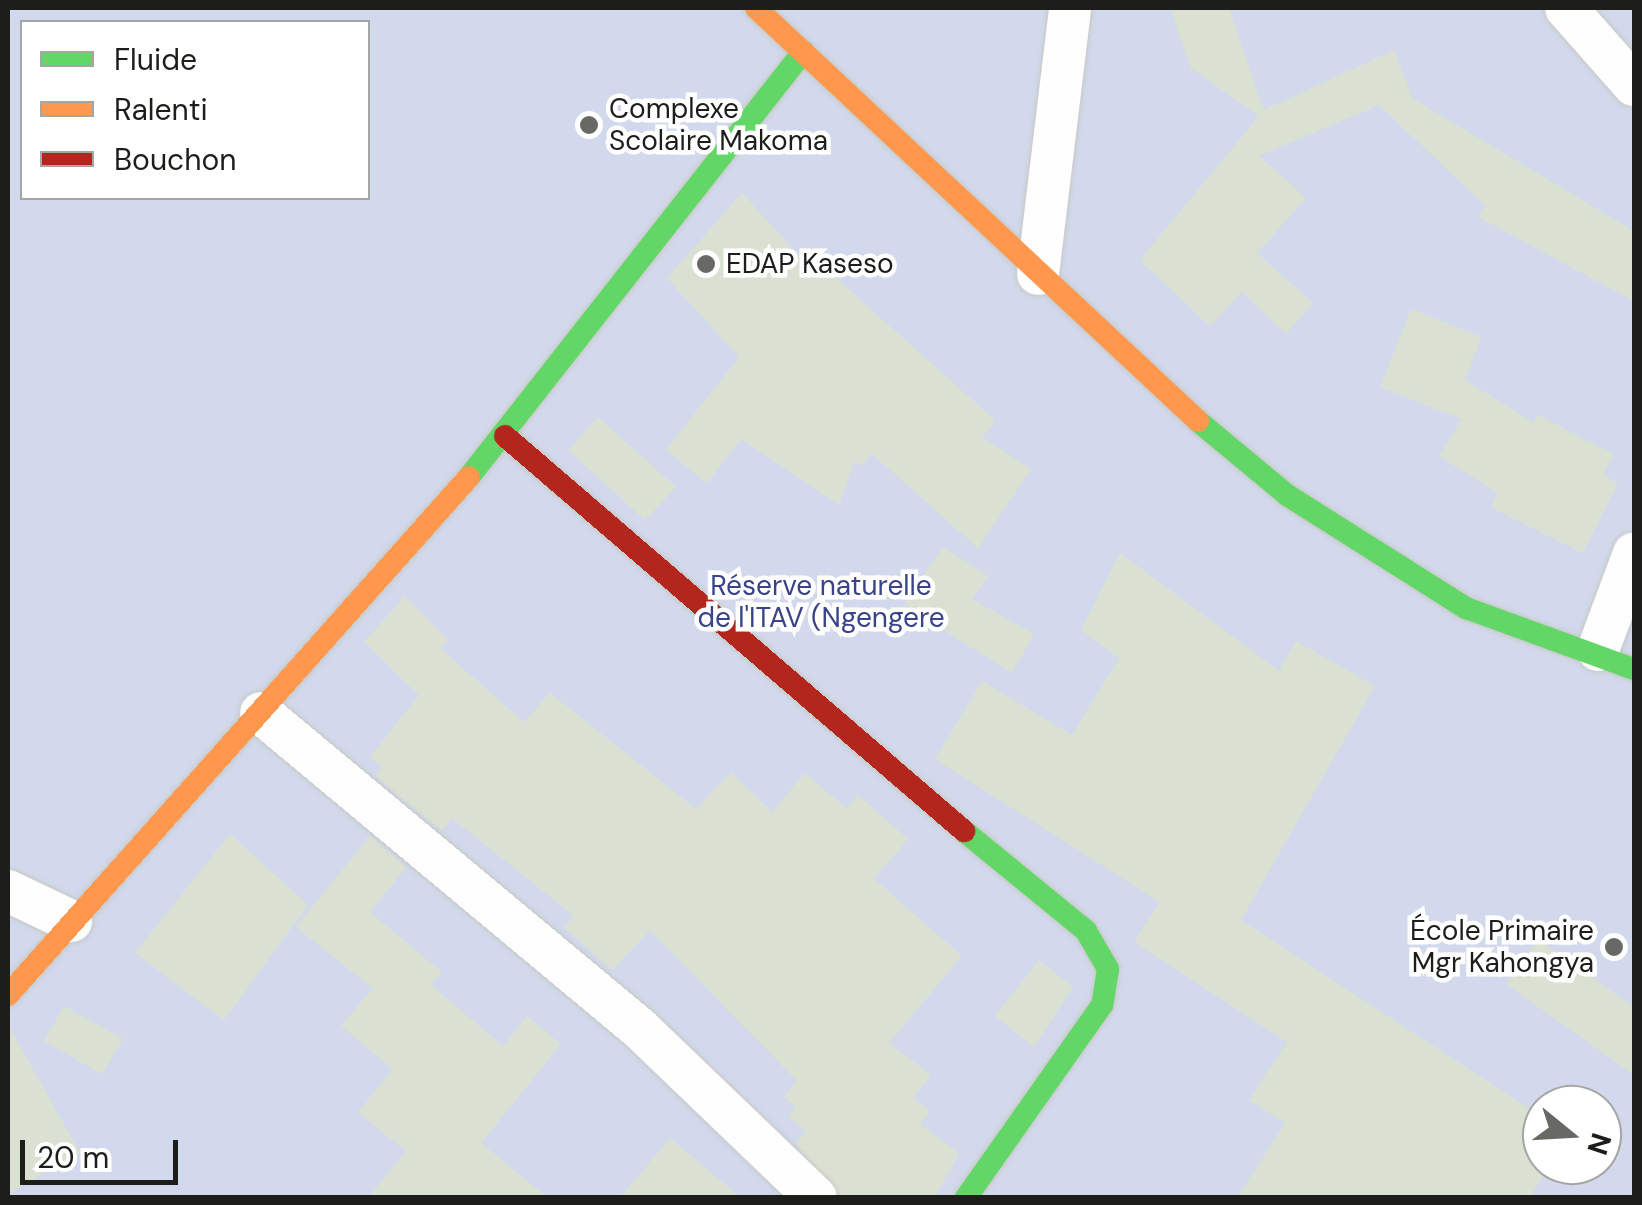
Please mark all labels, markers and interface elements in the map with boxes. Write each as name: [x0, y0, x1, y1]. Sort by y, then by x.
legend: [20, 20, 370, 200]
text: Fluide: [114, 40, 197, 79]
text: Ralenti: [114, 90, 208, 129]
place label: Complexe Scolaire Makoma: [609, 92, 828, 158]
marker: Complexe Scolaire Makoma: [578, 114, 600, 136]
text: Bouchon: [114, 140, 237, 179]
place label: EDAP Kaseso: [726, 247, 894, 281]
marker: EDAP Kaseso: [695, 253, 717, 275]
park label: Réserve naturelle de l'ITAV (Ngengere: [697, 569, 945, 635]
place label: École Primaire Mgr Kahongya: [1410, 914, 1594, 980]
marker: École Primaire Mgr Kahongya: [1603, 936, 1625, 958]
north arrow: [1522, 1085, 1622, 1185]
scale bar: [25, 1120, 182, 1182]
text: N: [1578, 1128, 1620, 1159]
text: 20 m: [37, 1138, 109, 1177]

